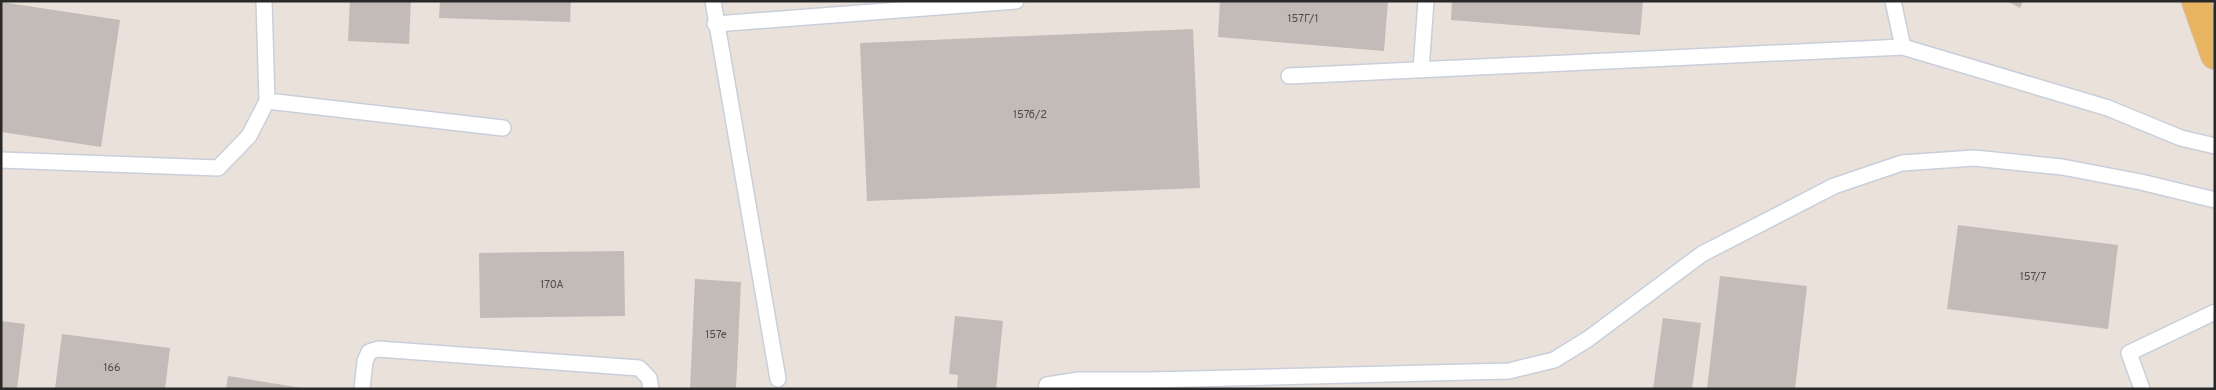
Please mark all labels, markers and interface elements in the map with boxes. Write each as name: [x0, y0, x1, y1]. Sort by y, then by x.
house number: 157Г/1: [1287, 12, 1319, 26]
house number: 157б/2: [1013, 108, 1047, 122]
house number: 157/7: [2020, 270, 2047, 284]
house number: 170А: [540, 278, 564, 292]
house number: 157е: [705, 328, 727, 342]
house number: 166: [103, 361, 121, 375]

